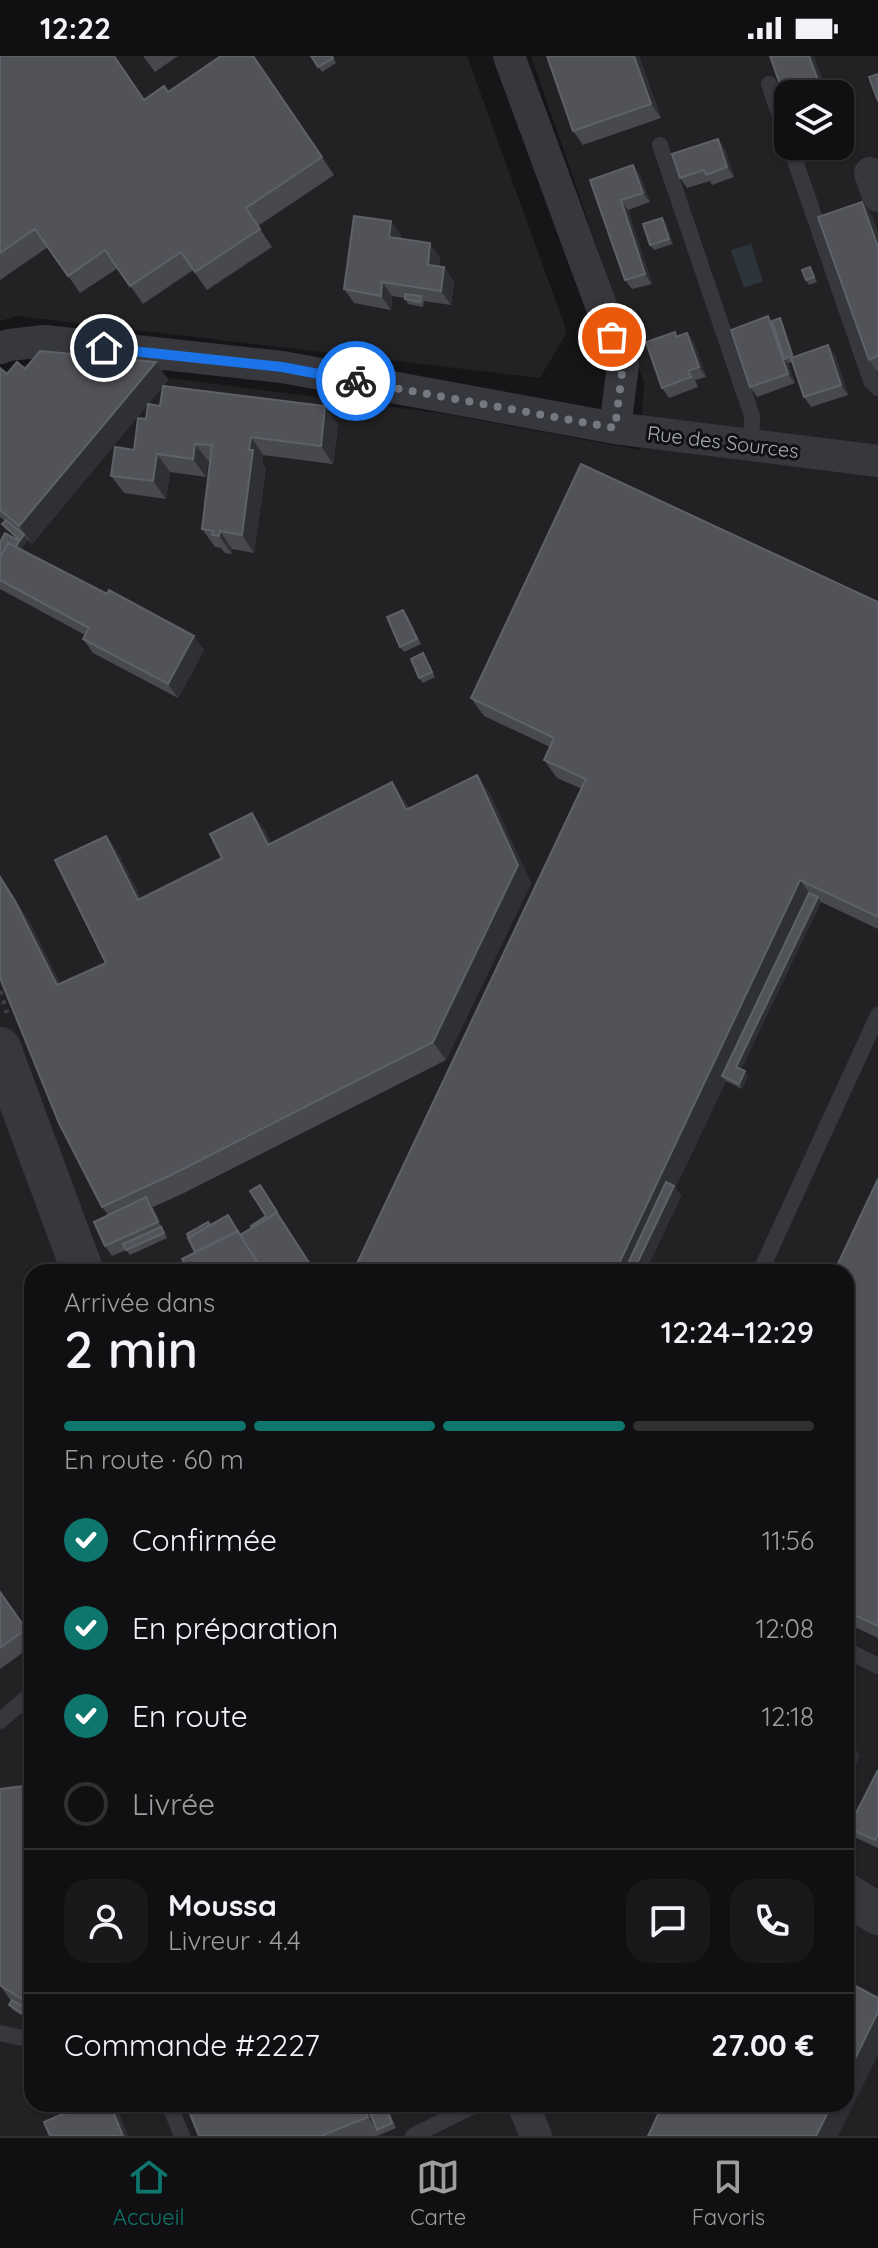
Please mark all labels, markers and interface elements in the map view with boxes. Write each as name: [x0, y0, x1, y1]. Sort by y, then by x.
text: 12:22: [40, 9, 111, 47]
map controls: [774, 80, 854, 160]
button: layers: [774, 80, 854, 160]
pin: [578, 303, 646, 371]
pin: [70, 314, 138, 382]
icon: bag: [590, 315, 634, 359]
icon: home: [82, 326, 126, 370]
courier: [316, 341, 396, 421]
icon: bike: [334, 359, 378, 403]
street label: Rue des Sources: [646, 420, 800, 463]
text: Arrivée dans: [64, 1286, 215, 1319]
text: 12:24–12:29: [661, 1313, 814, 1351]
text: 2 min: [64, 1316, 198, 1381]
text: En route · 60 m: [64, 1443, 244, 1476]
icon: check: [64, 1518, 108, 1562]
text: Confirmée: [132, 1521, 277, 1559]
text: 11:56: [762, 1524, 814, 1557]
icon: check: [64, 1606, 108, 1650]
text: En préparation: [132, 1609, 338, 1647]
text: 12:08: [756, 1612, 814, 1645]
icon: check: [64, 1694, 108, 1738]
text: En route: [132, 1697, 248, 1735]
text: 12:18: [761, 1700, 814, 1733]
text: Livrée: [132, 1785, 215, 1823]
button: person: [64, 1879, 148, 1963]
button: chat: [626, 1879, 710, 1963]
button: phone: [730, 1879, 814, 1963]
text: Moussa: [168, 1886, 277, 1924]
text: Livreur · 4.4: [168, 1924, 301, 1957]
text: Commande #2227: [64, 2026, 320, 2064]
text: 27.00 €: [711, 2026, 814, 2064]
tab: Accueil: [113, 2155, 185, 2231]
tab: Carte: [410, 2155, 466, 2231]
tab: Favoris: [692, 2155, 765, 2231]

